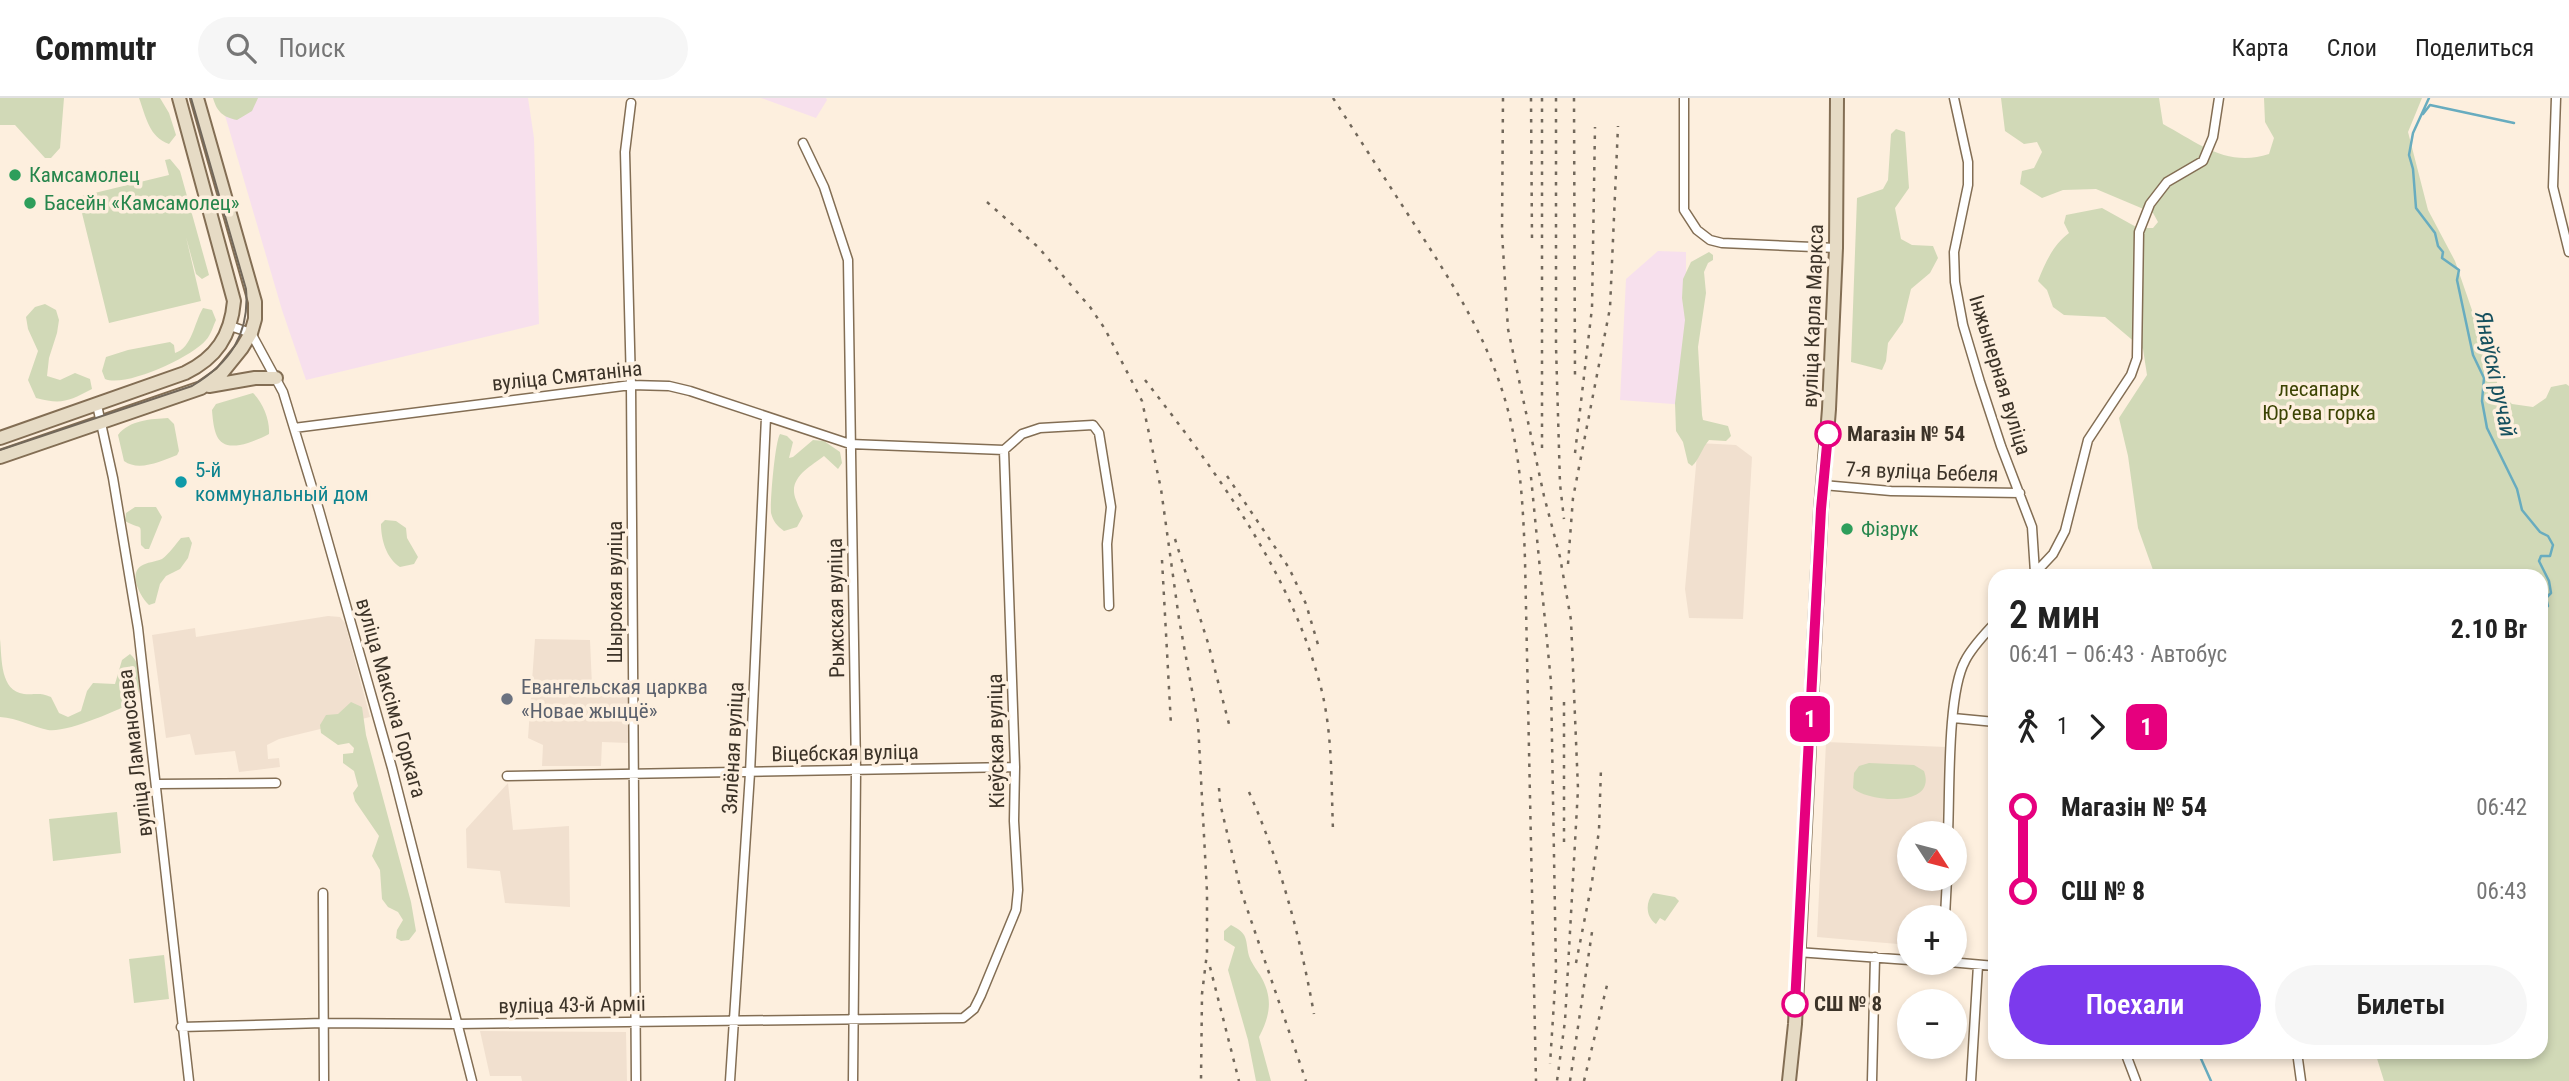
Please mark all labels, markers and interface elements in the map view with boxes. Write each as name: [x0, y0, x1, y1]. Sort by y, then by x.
search box: [198, 17, 688, 80]
text: Commutr: [35, 29, 156, 68]
icon: search: [222, 29, 260, 67]
text: Поиск: [278, 33, 345, 63]
text: Карта: [2231, 34, 2289, 62]
text: Слои: [2327, 34, 2377, 62]
text: Поделиться: [2415, 34, 2534, 62]
place label: Камсамолец: [29, 163, 140, 187]
marker: Камсамолец: [7, 167, 23, 183]
place label: Басейн «Камсамолец»: [44, 191, 240, 215]
marker: Басейн «Камсамолец»: [22, 195, 38, 211]
street label: вуліца Карла Маркса: [1798, 224, 1828, 408]
street label: Інжынерная вуліца: [1964, 292, 2036, 458]
water label: Янаўскі ручай: [2469, 308, 2522, 439]
street label: вуліца Смятаніна: [491, 356, 643, 396]
park label: лесапарк Юрʼева горка: [2262, 377, 2376, 425]
marker: Магазін № 54: [1815, 421, 1841, 447]
place label: Магазін № 54: [1847, 422, 1965, 446]
street label: 7-я вуліца Бебеля: [1845, 457, 1999, 487]
place label: 5-й коммунальный дом: [195, 458, 369, 506]
marker: 5-й коммунальный дом: [173, 474, 189, 490]
place label: Фізрук: [1861, 517, 1919, 541]
street label: Шырокая вуліца: [603, 521, 627, 663]
marker: Фізрук: [1839, 521, 1855, 537]
street label: Рыжская вуліца: [823, 538, 849, 678]
text: 2 мин: [2009, 593, 2100, 637]
street label: вуліца Максіма Горкага: [351, 596, 431, 800]
text: 2.10 Br: [2451, 614, 2527, 644]
text: 06:41 – 06:43 · Автобус: [2009, 641, 2227, 668]
street label: вуліца Ламаносава: [113, 668, 157, 838]
street label: Кіеўская вуліца: [983, 673, 1009, 809]
place label: Евангельская царква «Новае жыццё»: [521, 675, 708, 723]
street label: Зялёная вуліца: [718, 681, 748, 815]
marker: Евангельская царква «Новае жыццё»: [499, 691, 515, 707]
line badge: 1: [1787, 696, 1833, 742]
text: 1: [1804, 705, 1816, 733]
icon: walk: [2009, 708, 2047, 746]
icon: forward: [2078, 708, 2116, 746]
text: 1: [2057, 713, 2068, 740]
text: 1: [2140, 713, 2153, 741]
street label: Віцебская вуліца: [771, 740, 919, 766]
text: Магазін № 54: [2061, 792, 2207, 822]
text: 06:42: [2476, 794, 2527, 821]
north arrow: [1897, 821, 1967, 891]
map controls: [1897, 821, 1967, 1059]
text: СШ № 8: [2061, 876, 2145, 906]
text: 06:43: [2476, 878, 2527, 905]
button: +: [1897, 905, 1967, 975]
button: Поехали: [2009, 965, 2261, 1045]
button: Билеты: [2275, 965, 2527, 1045]
button: −: [1897, 989, 1967, 1059]
marker: СШ № 8: [1782, 991, 1808, 1017]
street label: вуліца 43-й Арміі: [498, 992, 646, 1018]
place label: СШ № 8: [1814, 992, 1882, 1016]

